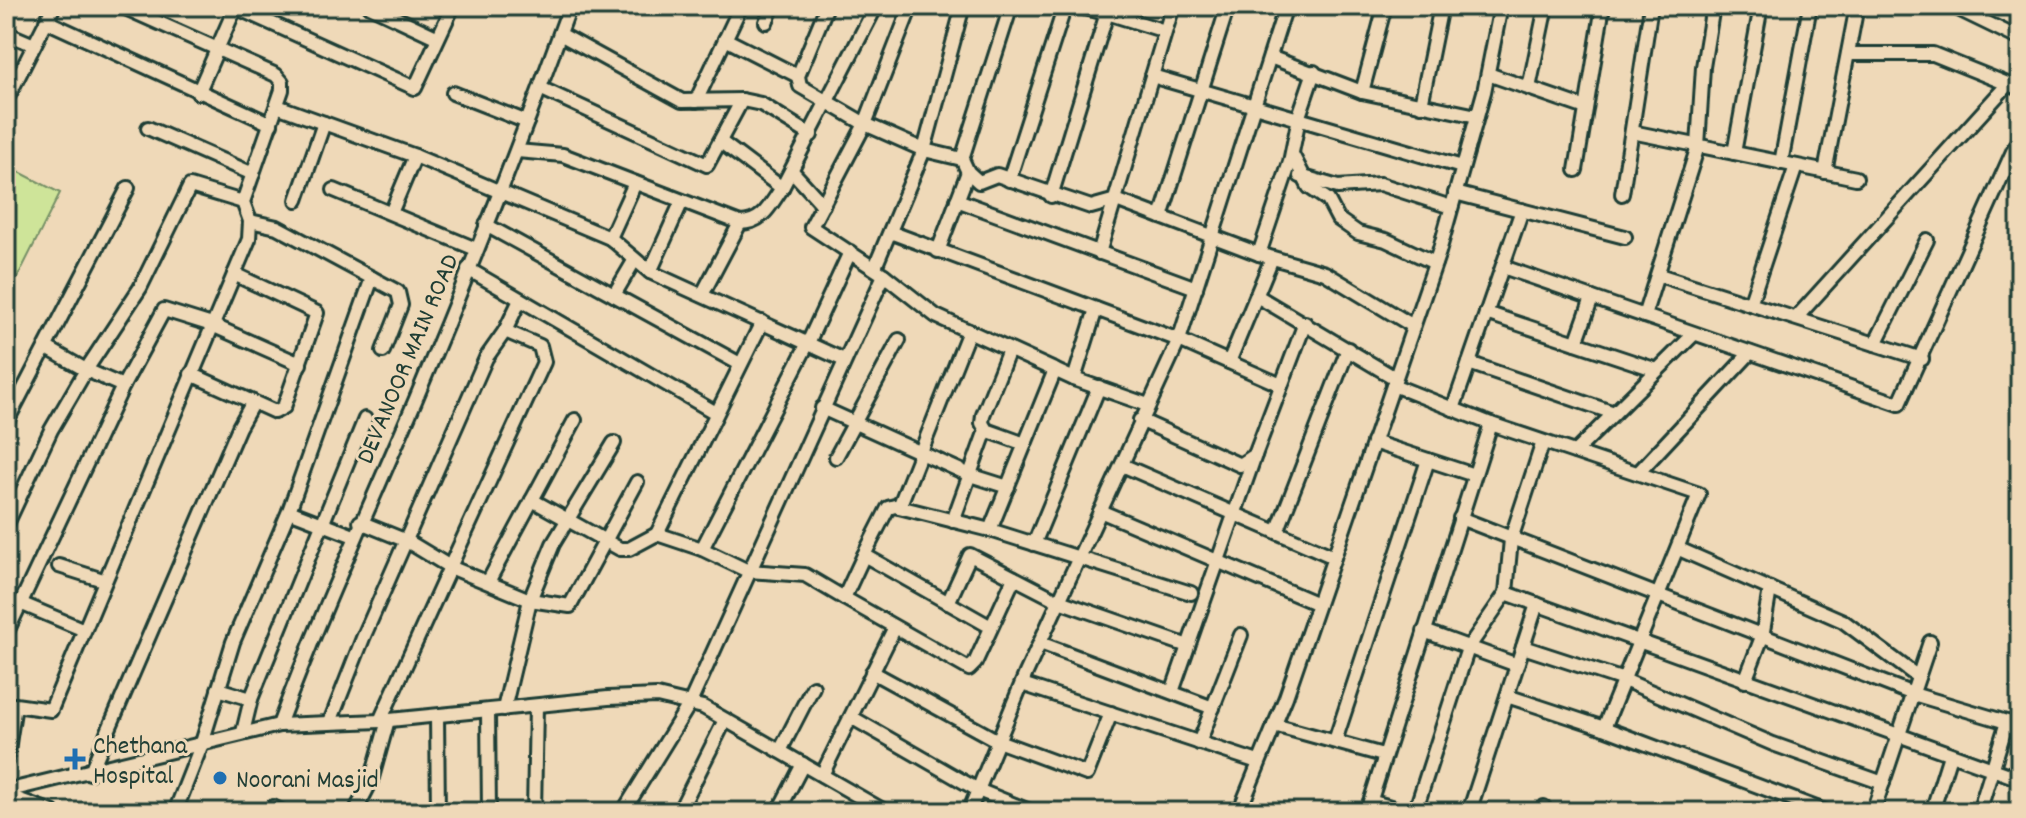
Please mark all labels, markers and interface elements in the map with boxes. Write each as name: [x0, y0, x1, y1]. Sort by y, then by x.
street label: DEVANOOR MAIN ROAD: [348, 249, 470, 470]
place label: Chethana Hospital: [93, 729, 188, 796]
marker: Chethana Hospital: [64, 748, 86, 770]
place label: Noorani Masjid: [236, 763, 379, 800]
marker: Noorani Masjid: [211, 769, 229, 787]

